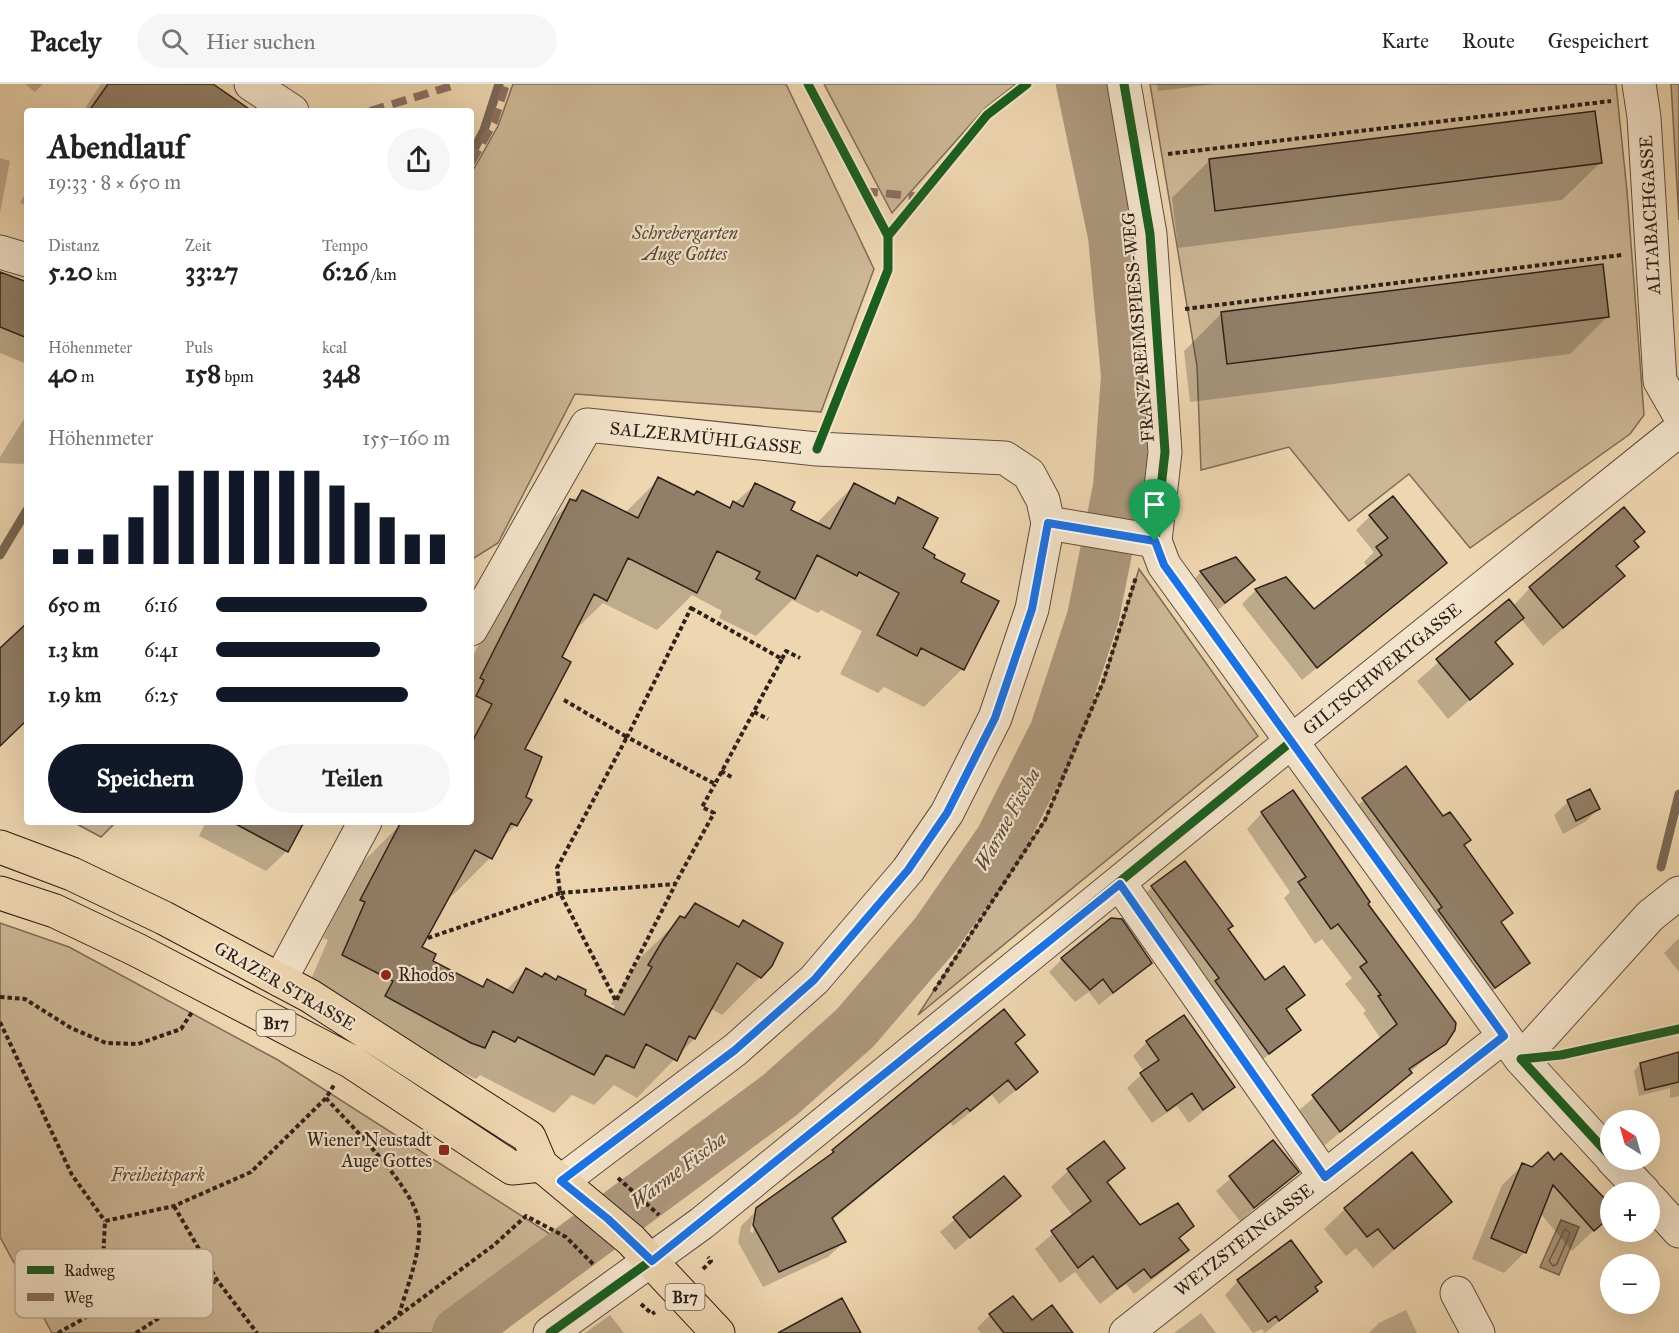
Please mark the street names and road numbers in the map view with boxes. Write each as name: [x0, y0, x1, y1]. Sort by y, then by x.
street label: ALTABACHGASSE: [1635, 135, 1665, 296]
street label: FRANZ REIMSPIESS-WEG: [1117, 211, 1159, 443]
street label: SALZERMÜHLGASSE: [609, 416, 803, 459]
street label: GILTSCHWERTGASSE: [1298, 598, 1466, 740]
street label: GRAZER STRASSE: [210, 937, 360, 1035]
road number: B17: [256, 1010, 296, 1036]
street label: WETZSTEINGASSE: [1170, 1179, 1318, 1301]
road number: B17: [666, 1284, 704, 1310]

